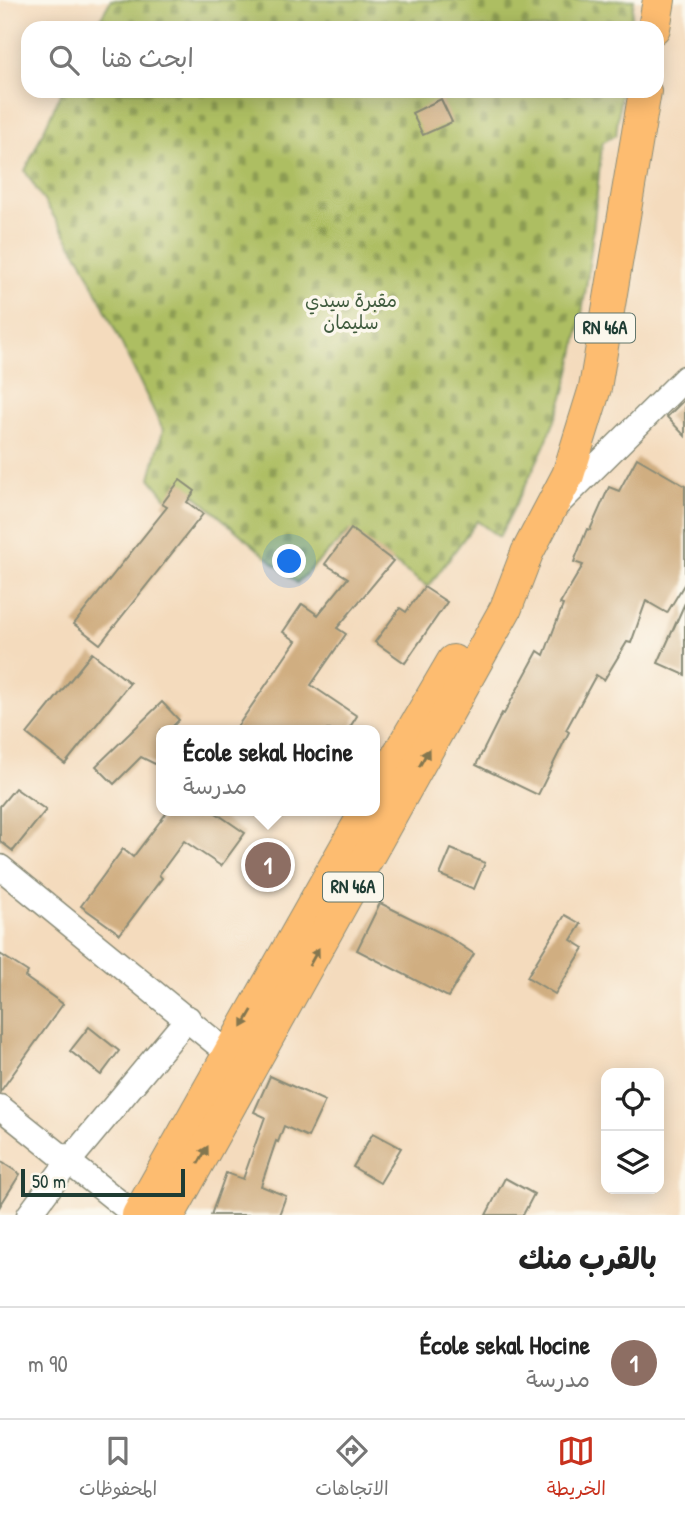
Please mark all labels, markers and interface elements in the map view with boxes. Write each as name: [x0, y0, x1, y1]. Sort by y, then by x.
search box: [21, 21, 664, 98]
text: ابحث هنا: [101, 40, 194, 75]
icon: search: [45, 41, 83, 79]
park label: مقبرة سيدي سليمان: [305, 287, 397, 335]
road number: RN 46A: [575, 314, 635, 342]
your location: [272, 544, 306, 578]
popup: [156, 725, 380, 816]
text: École sekal Hocine: [183, 734, 353, 769]
one-way arrow: [418, 748, 430, 768]
text: مدرسة: [183, 770, 247, 801]
pin: 1: [245, 839, 291, 891]
road number: RN 46A: [323, 872, 383, 902]
one-way arrow: [308, 947, 320, 967]
one-way arrow: [241, 1010, 253, 1029]
map controls: [601, 1068, 664, 1194]
button: locate: [601, 1068, 664, 1131]
button: layers: [601, 1131, 664, 1194]
one-way arrow: [197, 1146, 209, 1165]
scale bar: [21, 1166, 186, 1198]
text: 50 m: [32, 1168, 66, 1194]
text: بالقرب منك: [519, 1238, 657, 1278]
text: École sekal Hocine: [420, 1327, 590, 1362]
text: 90 m: [28, 1348, 68, 1379]
text: 1: [630, 1348, 638, 1379]
text: مدرسة: [526, 1363, 590, 1394]
tab: المحفوظات: [79, 1432, 157, 1505]
tab: الاتجاهات: [315, 1432, 389, 1505]
tab: الخريطة: [547, 1432, 606, 1505]

